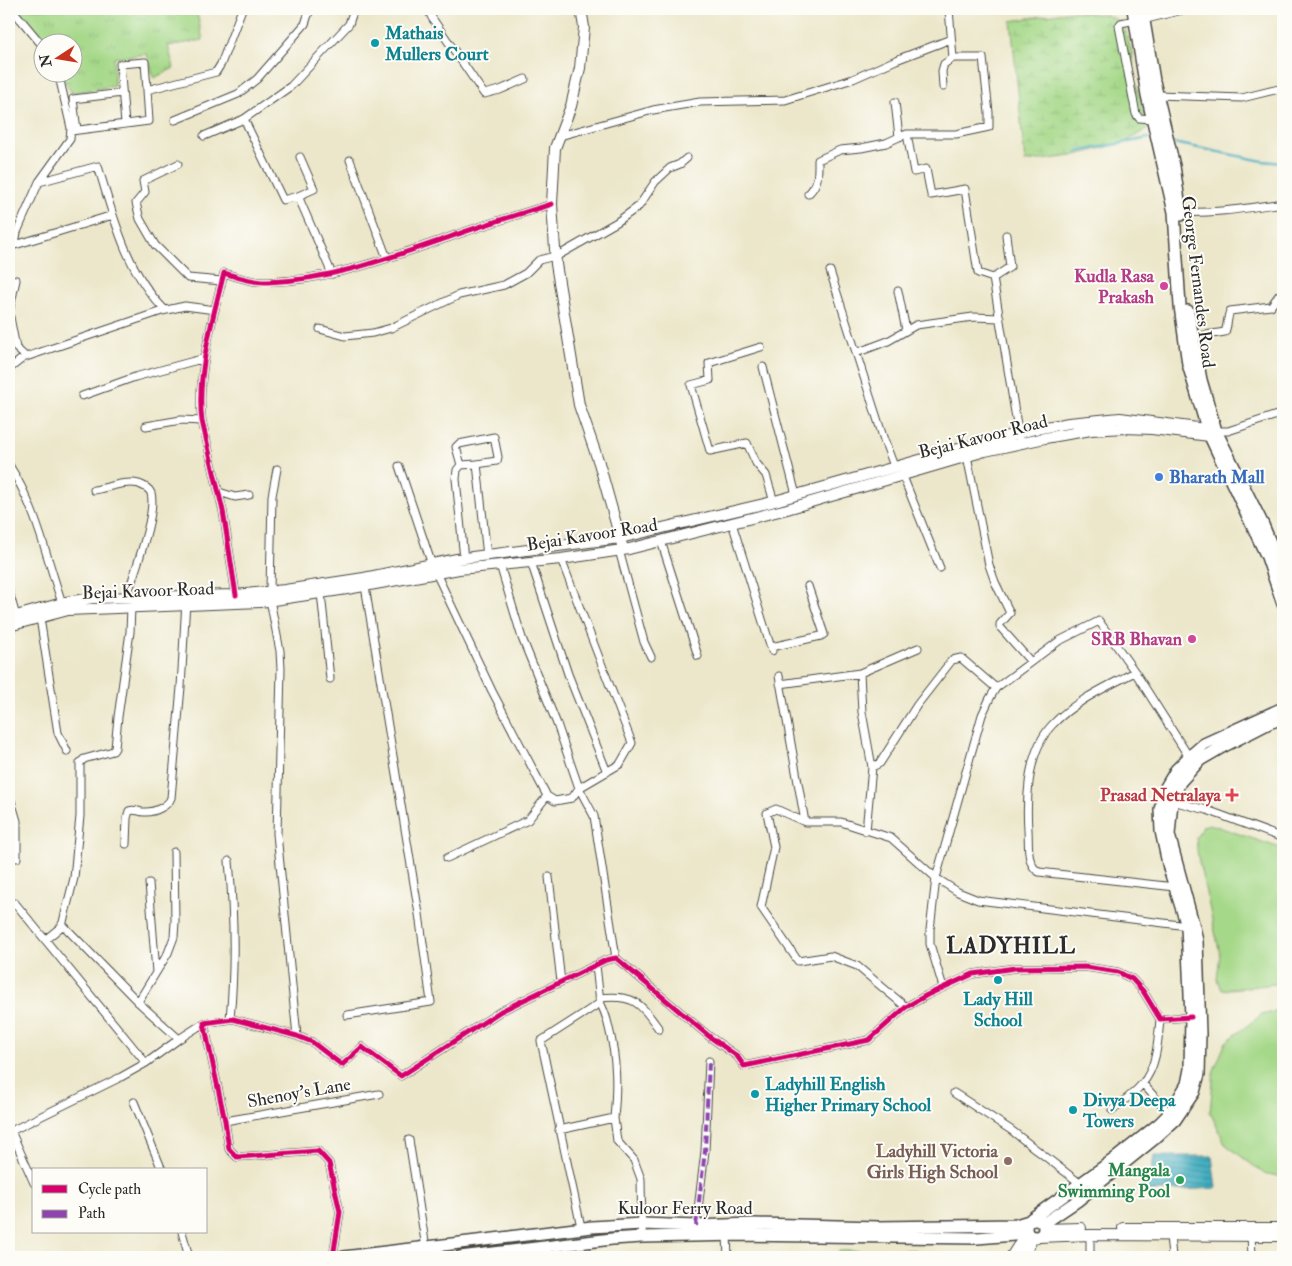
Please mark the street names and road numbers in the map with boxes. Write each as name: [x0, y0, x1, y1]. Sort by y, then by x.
street label: George Fernandes Road: [1176, 195, 1220, 369]
street label: Bejai Kavoor Road: [916, 410, 1050, 464]
street label: Bejai Kavoor Road: [525, 513, 659, 557]
street label: Bejai Kavoor Road: [82, 577, 215, 605]
street label: Shenoy's Lane: [245, 1073, 353, 1113]
street label: Kuloor Ferry Road: [617, 1197, 753, 1220]

